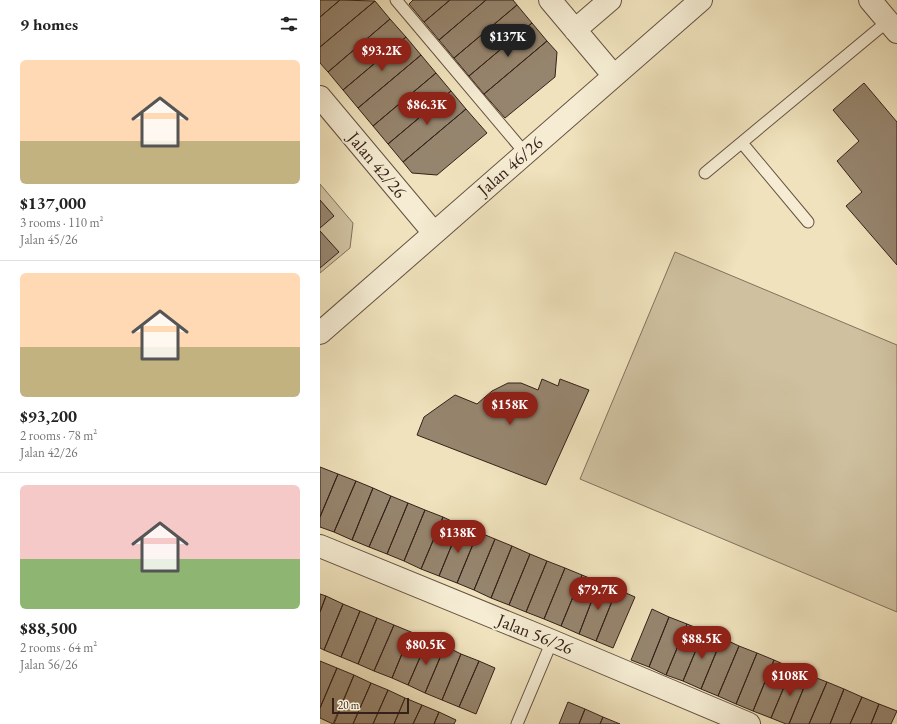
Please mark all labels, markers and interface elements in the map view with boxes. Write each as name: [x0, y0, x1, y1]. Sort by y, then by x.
text: 9 homes: [20, 13, 78, 35]
icon: filters: [278, 13, 300, 35]
pin: $137K: [480, 24, 536, 58]
text: $137K: [490, 28, 526, 45]
pin: $93.2K: [349, 38, 415, 72]
text: $93.2K: [362, 42, 402, 59]
icon: home: [124, 86, 196, 158]
pin: $86.3K: [394, 92, 460, 126]
text: $86.3K: [407, 96, 447, 113]
street label: Jalan 42/26: [342, 125, 412, 203]
street label: Jalan 46/26: [471, 131, 548, 202]
text: $137,000: [20, 192, 86, 214]
text: 3 rooms · 110 m²: [20, 214, 104, 231]
text: Jalan 45/26: [20, 231, 78, 248]
icon: home: [124, 299, 196, 371]
pin: $158K: [482, 392, 538, 426]
text: $158K: [492, 396, 528, 413]
text: $93,200: [20, 405, 77, 427]
text: 2 rooms · 78 m²: [20, 427, 97, 444]
text: Jalan 42/26: [20, 444, 78, 461]
icon: home: [124, 511, 196, 583]
pin: $138K: [430, 520, 486, 554]
text: $138K: [440, 524, 476, 541]
pin: $79.7K: [565, 577, 631, 611]
text: $79.7K: [578, 581, 618, 598]
street label: Jalan 56/26: [492, 607, 577, 659]
text: $88,500: [20, 617, 77, 639]
pin: $88.5K: [669, 626, 735, 660]
text: $88.5K: [682, 630, 722, 647]
pin: $80.5K: [393, 632, 459, 666]
text: $80.5K: [406, 636, 446, 653]
text: 2 rooms · 64 m²: [20, 639, 97, 656]
text: Jalan 56/26: [20, 656, 78, 673]
pin: $108K: [762, 663, 818, 697]
text: $108K: [772, 667, 808, 684]
scale bar: [332, 696, 409, 715]
text: 20 m: [338, 698, 359, 712]

